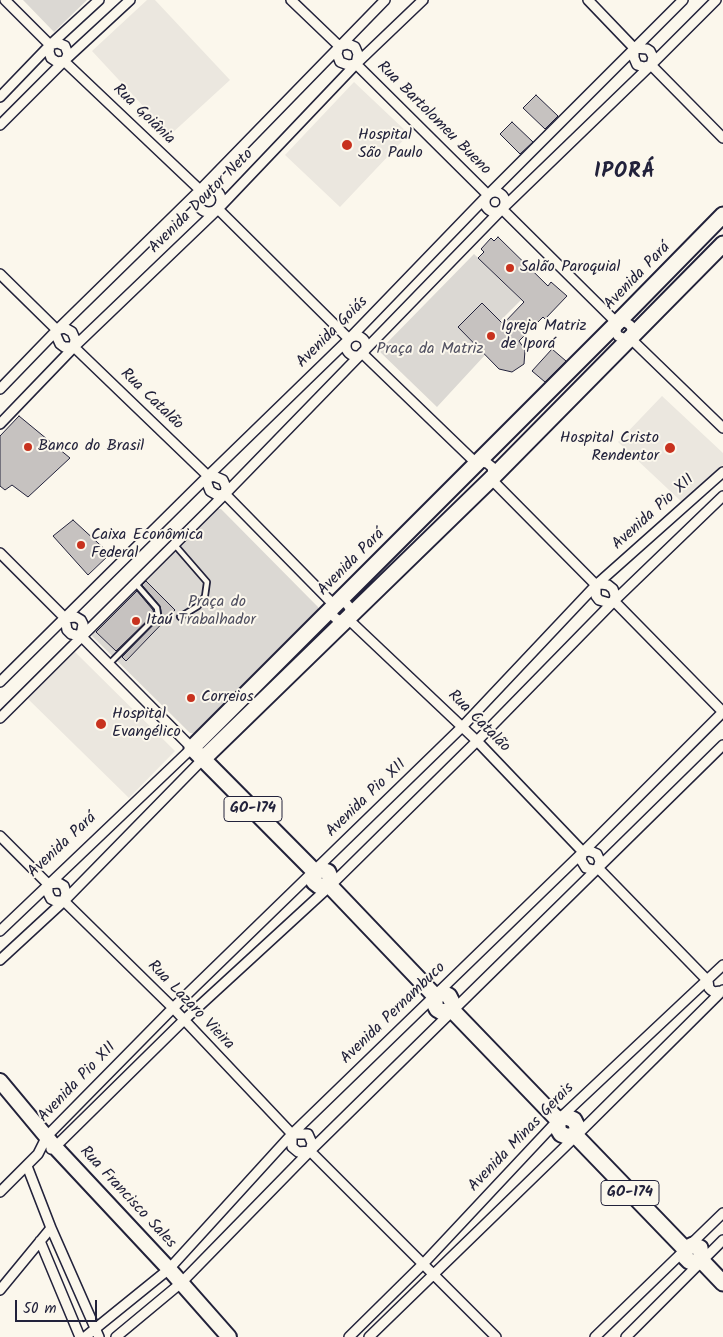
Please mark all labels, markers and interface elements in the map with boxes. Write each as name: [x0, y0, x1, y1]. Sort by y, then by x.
street label: Rua Bartolomeu Bueno: [372, 58, 494, 180]
street label: Rua Goiânia: [108, 81, 178, 149]
place label: Hospital São Paulo: [358, 126, 423, 164]
marker: Hospital São Paulo: [340, 138, 354, 152]
street label: Avenida Doutor Neto: [146, 146, 258, 258]
district label: IPORÁ: [593, 160, 657, 186]
street label: Avenida Pará: [601, 239, 675, 315]
place label: Salão Paroquial: [520, 258, 620, 278]
marker: Salão Paroquial: [504, 262, 516, 274]
street label: Avenida Goiás: [293, 293, 373, 373]
place label: Igreja Matriz de Iporá: [501, 317, 587, 355]
marker: Igreja Matriz de Iporá: [485, 330, 497, 342]
park label: Praça da Matriz: [377, 340, 483, 360]
street label: Rua Catalão: [115, 365, 187, 435]
place label: Hospital Cristo Rendentor: [560, 429, 659, 467]
place label: Banco do Brasil: [38, 437, 144, 457]
marker: Banco do Brasil: [22, 441, 34, 453]
marker: Hospital Cristo Rendentor: [663, 441, 677, 455]
street label: Avenida Pio XII: [609, 471, 699, 555]
street label: Avenida Pará: [314, 525, 390, 601]
place label: Caixa Econômica Federal: [91, 526, 203, 564]
marker: Caixa Econômica Federal: [75, 539, 87, 551]
park label: Praça do Trabalhador: [178, 593, 256, 631]
place label: Itaú: [146, 611, 172, 631]
marker: Itaú: [130, 615, 142, 627]
street label: Rua Catalão: [443, 687, 513, 757]
place label: Correios: [201, 688, 253, 708]
marker: Correios: [185, 692, 197, 704]
place label: Hospital Evangélico: [112, 705, 181, 743]
marker: Hospital Evangélico: [94, 717, 108, 731]
street label: Avenida Pio XII: [323, 756, 411, 842]
road number: GO-174: [224, 796, 282, 822]
street label: Avenida Pará: [25, 809, 101, 883]
street label: Rua Lazaro Vieira: [143, 957, 237, 1055]
street label: Avenida Pernambuco: [338, 959, 450, 1069]
street label: Avenida Pio XII: [35, 1039, 121, 1127]
street label: Avenida Minas Gerais: [465, 1080, 579, 1196]
street label: Rua Francisco Sales: [75, 1143, 179, 1253]
road number: GO-174: [601, 1180, 659, 1206]
scale bar: [18, 1290, 100, 1322]
text: 50 m: [23, 1297, 57, 1321]

